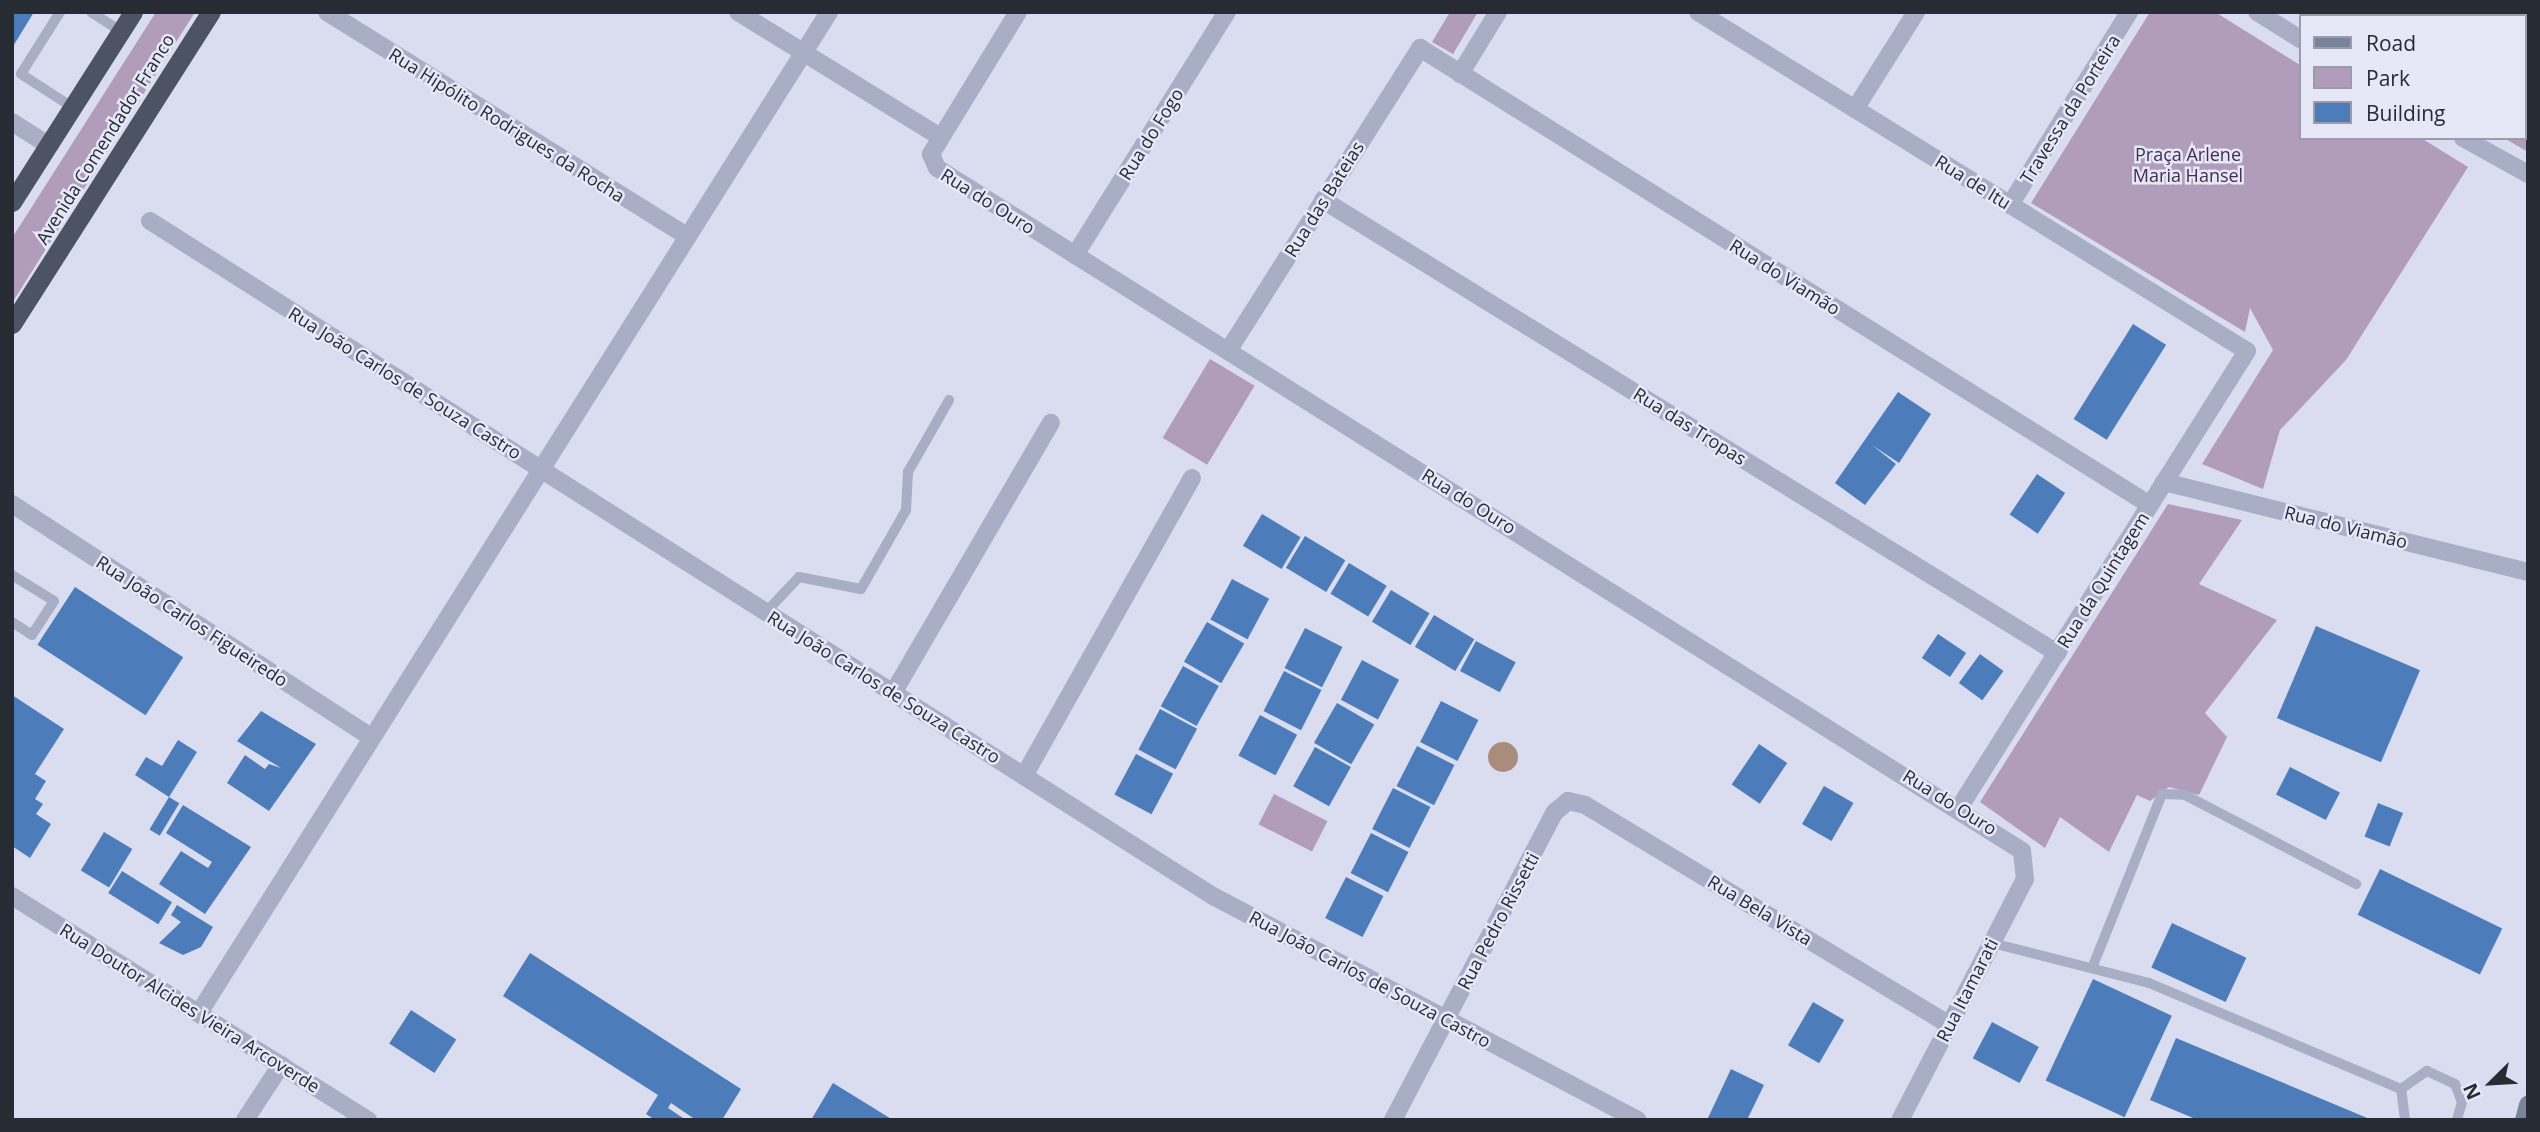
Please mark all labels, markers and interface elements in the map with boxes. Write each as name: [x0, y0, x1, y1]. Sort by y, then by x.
legend: [2298, 14, 2526, 140]
text: Road: [2366, 29, 2416, 57]
street label: Avenida Comendador Franco: [31, 30, 179, 248]
street label: Travessa da Porteira: [2015, 31, 2125, 187]
street label: Rua Hipólito Rodrigues da Rocha: [385, 43, 629, 207]
text: Park: [2366, 64, 2410, 92]
street label: Rua do Fogo: [1114, 84, 1188, 184]
text: Building: [2366, 99, 2445, 127]
street label: Rua das Bateias: [1280, 137, 1368, 261]
park label: Praça Arlene Maria Hansel: [2133, 144, 2243, 186]
street label: Rua de Itu: [1931, 150, 2015, 214]
street label: Rua do Ouro: [937, 164, 1039, 238]
street label: Rua do Viamão: [1726, 234, 1844, 320]
street label: Rua João Carlos de Souza Castro: [285, 302, 525, 464]
street label: Rua das Tropas: [1630, 383, 1750, 469]
street label: Rua do Ouro: [1418, 464, 1520, 538]
street label: Rua do Viamão: [2282, 501, 2410, 553]
street label: Rua da Quintagem: [2052, 508, 2154, 652]
street label: Rua João Carlos Figueiredo: [92, 551, 292, 691]
street label: Rua João Carlos de Souza Castro: [764, 606, 1004, 768]
street label: Rua do Ouro: [1899, 765, 2001, 839]
street label: Rua Pedro Rissetti: [1453, 849, 1543, 993]
street label: Rua Bela Vista: [1704, 870, 1816, 950]
street label: Rua João Carlos de Souza Castro: [1246, 906, 1494, 1052]
street label: Rua Doutor Alcides Vieira Arcoverde: [56, 919, 324, 1097]
street label: Rua Itamarati: [1932, 935, 2002, 1045]
north arrow: [2456, 1048, 2526, 1118]
text: N: [2457, 1079, 2487, 1104]

